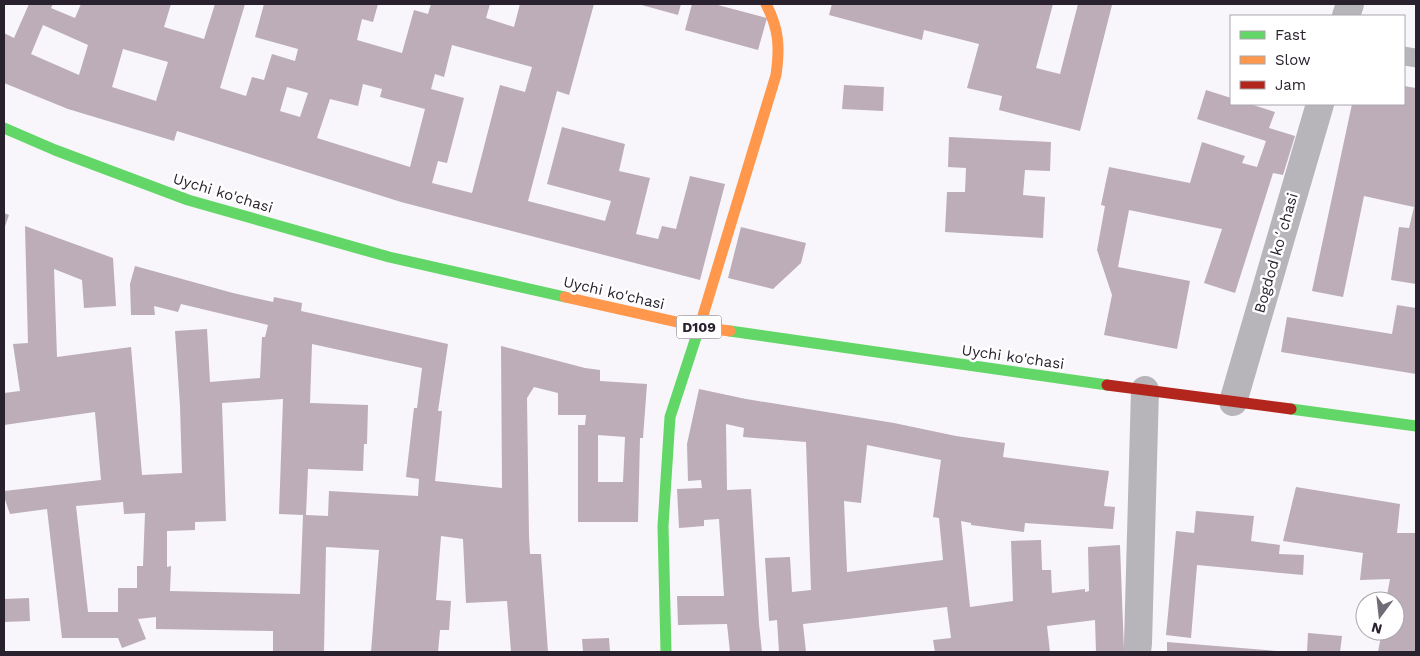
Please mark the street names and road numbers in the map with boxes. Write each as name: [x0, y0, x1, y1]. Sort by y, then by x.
street label: Uychi ko'chasi: [171, 169, 275, 217]
street label: Bogdod koʻchasi: [1250, 191, 1302, 315]
street label: Uychi ko'chasi: [562, 273, 666, 313]
road number: D109: [676, 316, 722, 338]
street label: Uychi ko'chasi: [961, 341, 1065, 373]

